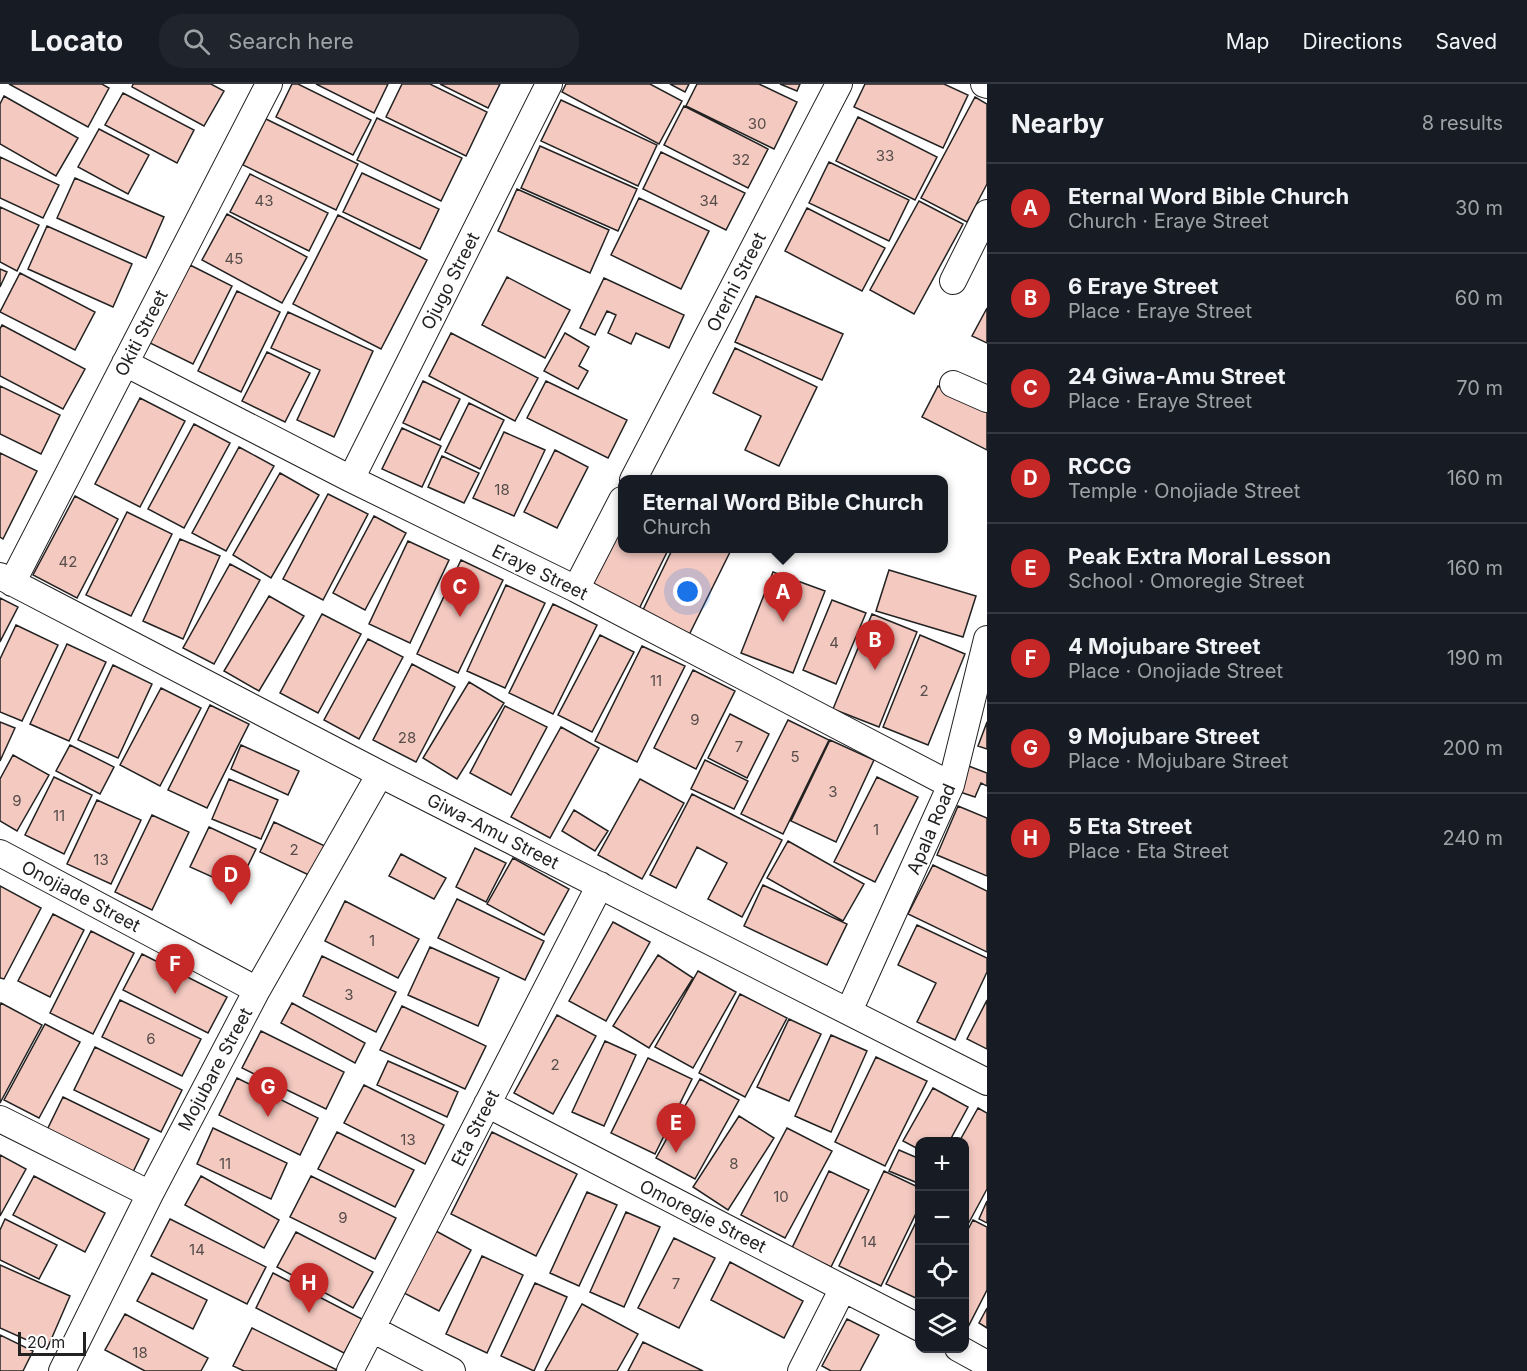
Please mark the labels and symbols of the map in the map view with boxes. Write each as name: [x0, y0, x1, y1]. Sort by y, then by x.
house number: 30: [748, 114, 766, 133]
house number: 33: [876, 146, 894, 165]
house number: 32: [732, 150, 750, 169]
house number: 43: [255, 191, 273, 210]
house number: 34: [700, 191, 718, 210]
street label: Ojugo Street: [416, 229, 484, 333]
street label: Orerhi Street: [702, 229, 770, 335]
house number: 45: [225, 249, 243, 268]
street label: Okiti Street: [110, 286, 172, 380]
house number: 18: [494, 480, 510, 499]
street label: Eraye Street: [489, 540, 591, 604]
house number: 42: [59, 552, 77, 571]
pin: C: [440, 568, 480, 617]
pin: A: [764, 572, 802, 622]
your location: [673, 577, 702, 606]
pin: B: [856, 620, 894, 670]
house number: 4: [829, 633, 839, 652]
house number: 11: [650, 671, 662, 690]
house number: 2: [919, 681, 929, 700]
house number: 9: [690, 710, 700, 729]
house number: 28: [398, 728, 416, 747]
house number: 7: [735, 737, 743, 756]
house number: 5: [790, 747, 800, 766]
street label: Apala Road: [902, 780, 960, 878]
house number: 3: [828, 782, 838, 801]
street label: Giwa-Amu Street: [424, 789, 562, 873]
house number: 9: [12, 791, 22, 810]
house number: 11: [53, 806, 65, 825]
house number: 1: [873, 820, 879, 839]
house number: 2: [289, 840, 299, 859]
house number: 13: [93, 850, 109, 869]
street label: Onojiade Street: [18, 856, 144, 936]
pin: D: [212, 856, 250, 905]
house number: 1: [369, 931, 375, 950]
pin: F: [156, 944, 195, 994]
house number: 3: [344, 985, 354, 1004]
street label: Mojubare Street: [174, 1004, 256, 1134]
house number: 6: [146, 1029, 156, 1048]
house number: 2: [550, 1055, 560, 1074]
pin: G: [248, 1068, 288, 1117]
street label: Eta Street: [447, 1086, 503, 1170]
pin: E: [656, 1104, 696, 1153]
house number: 13: [400, 1130, 416, 1149]
house number: 11: [219, 1154, 231, 1173]
house number: 8: [729, 1154, 739, 1173]
street label: Omoregie Street: [636, 1175, 770, 1257]
house number: 10: [773, 1187, 789, 1206]
house number: 9: [338, 1208, 348, 1227]
house number: 14: [861, 1232, 877, 1251]
house number: 14: [189, 1240, 205, 1259]
pin: H: [290, 1264, 328, 1313]
house number: 7: [672, 1274, 680, 1293]
scale bar: [18, 1329, 86, 1356]
house number: 18: [132, 1343, 148, 1362]

